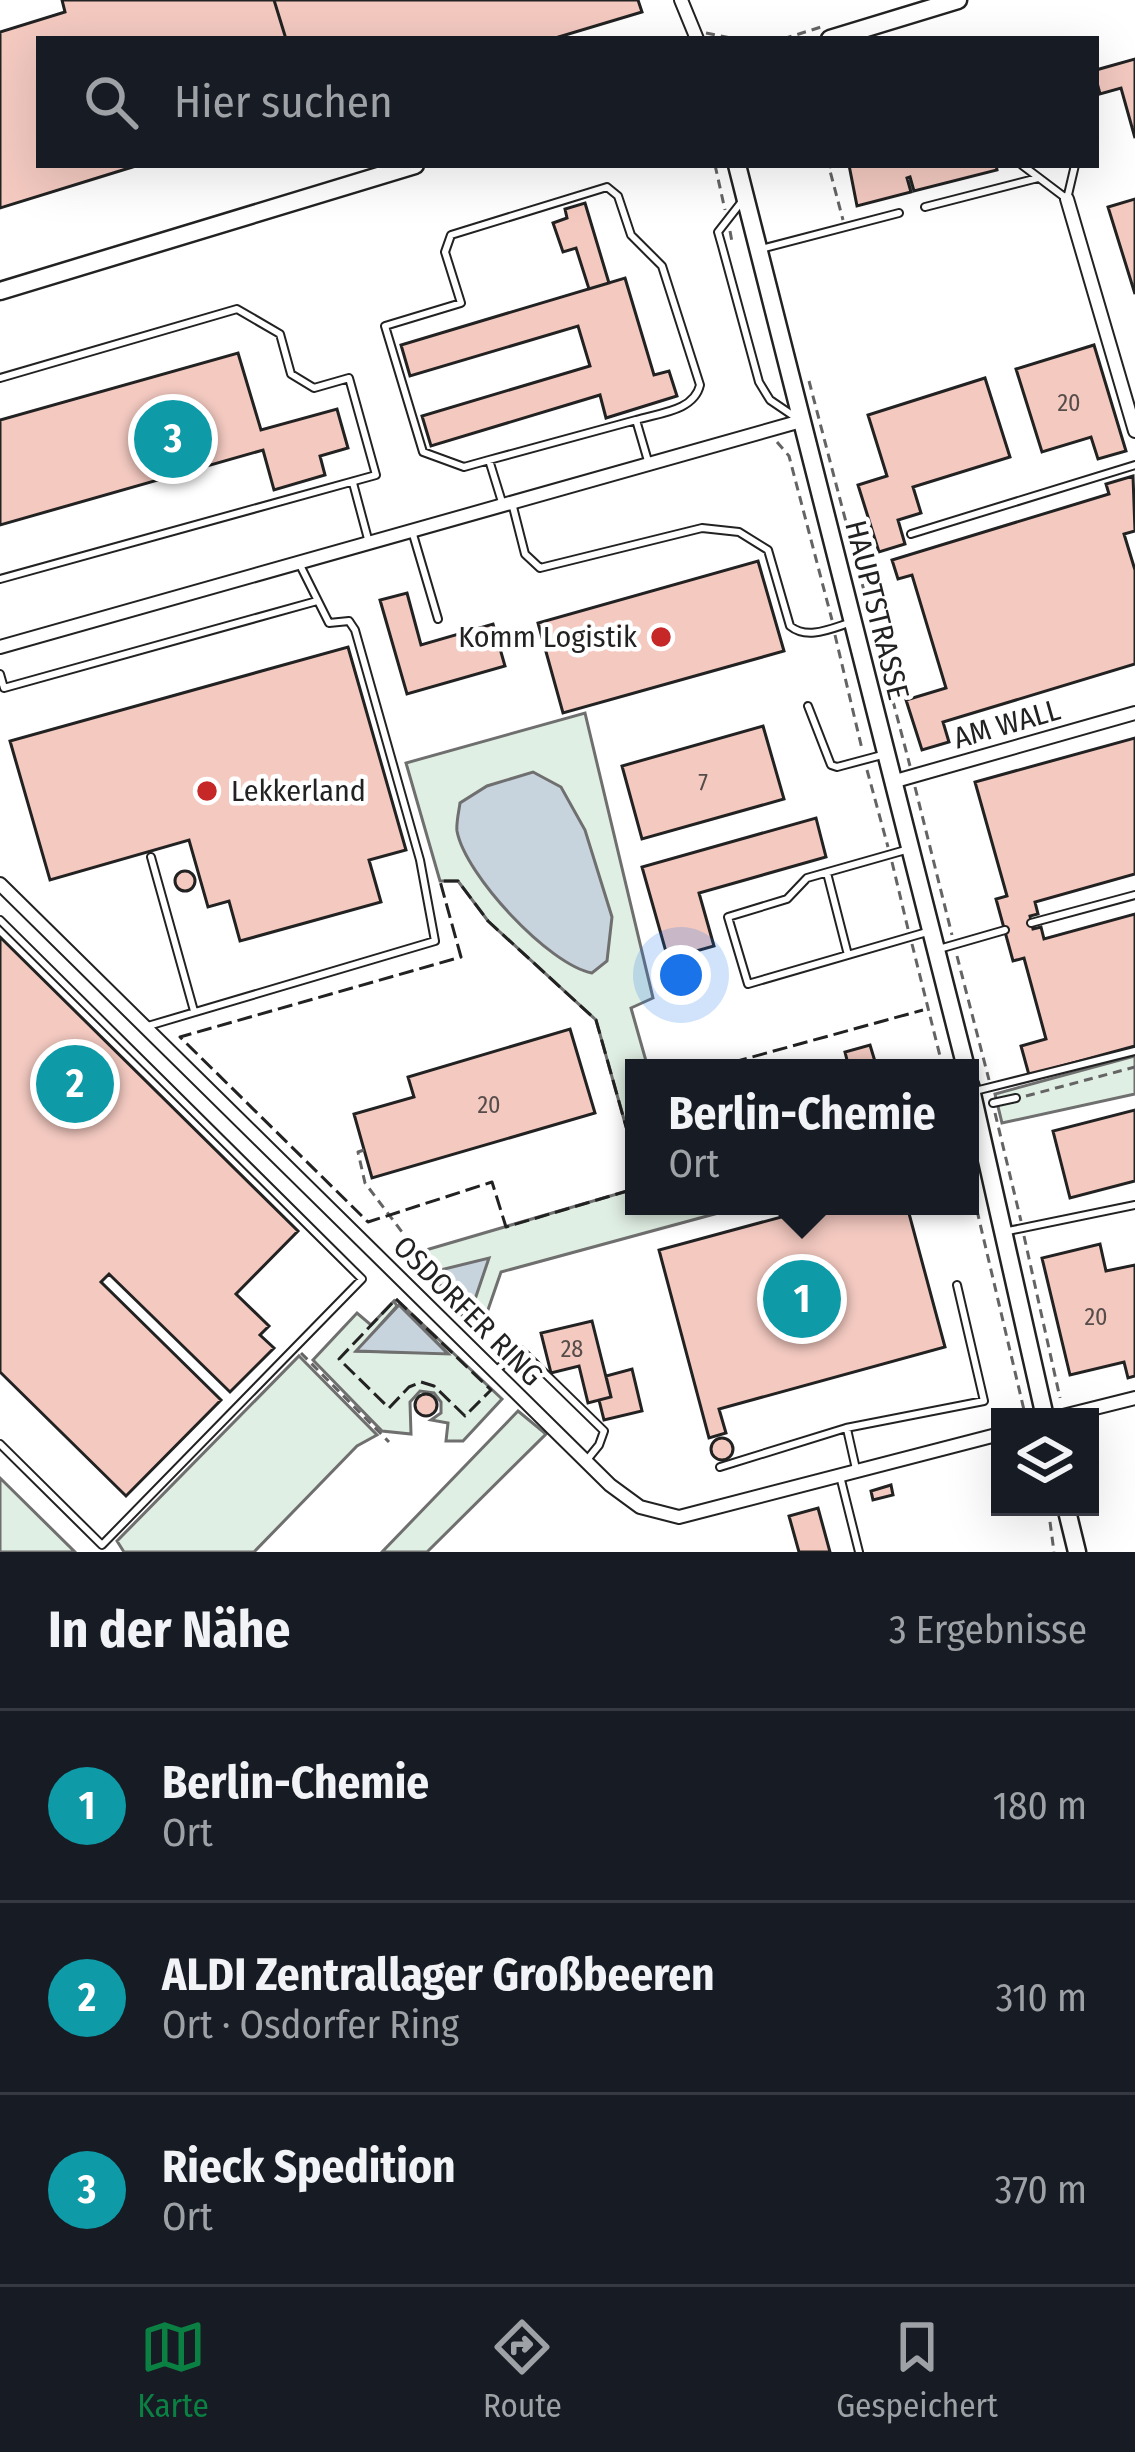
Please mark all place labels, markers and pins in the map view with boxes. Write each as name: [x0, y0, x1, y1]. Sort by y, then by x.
pin: 3: [134, 394, 212, 484]
place label: Komm Logistik: [458, 619, 637, 655]
marker: Komm Logistik: [648, 624, 674, 650]
place label: Lekkerland: [231, 773, 366, 809]
marker: Lekkerland: [194, 778, 220, 804]
pin: 2: [36, 1039, 114, 1129]
pin: 1: [763, 1254, 841, 1344]

